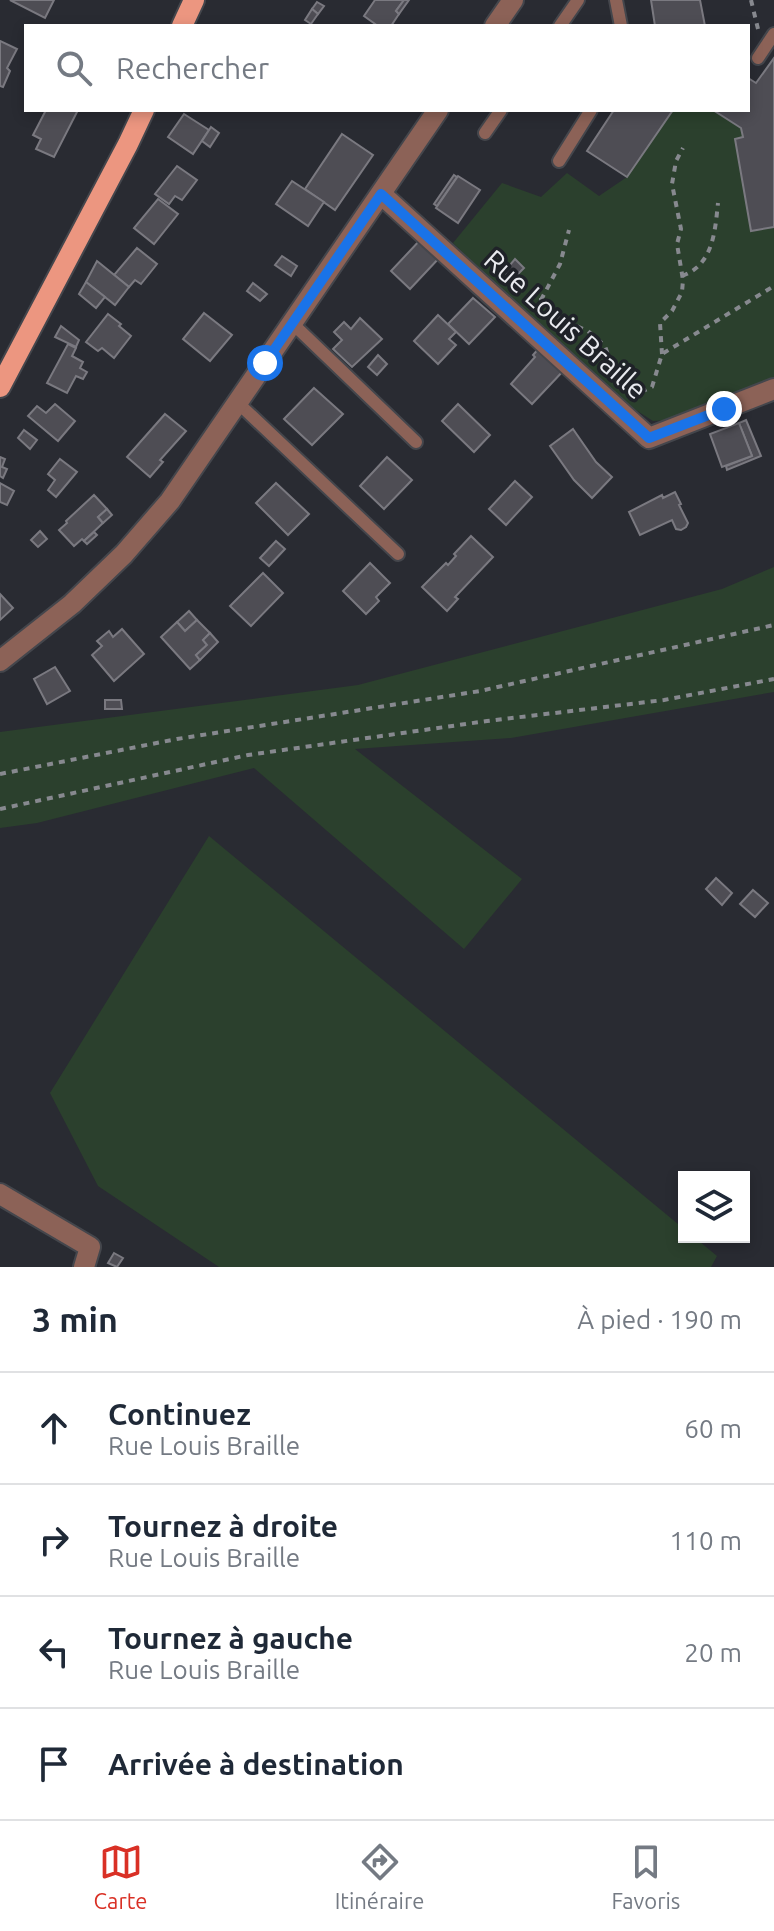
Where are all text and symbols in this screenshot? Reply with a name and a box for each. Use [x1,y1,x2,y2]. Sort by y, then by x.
search box [24,24,750,112]
icon: search [52,46,96,90]
text: Rechercher [116,51,269,85]
street label: Rue Louis Braille [479,243,653,405]
route start [247,345,283,381]
route end [706,391,742,427]
map controls [678,1171,750,1243]
button: layers [678,1171,750,1243]
text: 3 min [32,1300,118,1338]
text: À pied · 190 m [577,1305,742,1334]
text: Continuez [108,1397,251,1431]
icon: ahead [32,1406,76,1450]
text: 60 m [684,1414,742,1443]
text: Rue Louis Braille [108,1431,300,1460]
text: Tournez à droite [108,1509,338,1543]
icon: right [32,1518,76,1562]
text: 110 m [670,1526,742,1555]
text: Rue Louis Braille [108,1543,300,1572]
text: Tournez à gauche [108,1621,353,1655]
icon: left [32,1630,76,1674]
text: 20 m [684,1638,742,1667]
text: Rue Louis Braille [108,1655,300,1684]
icon: arrive [32,1742,76,1786]
text: Arrivée à destination [108,1747,404,1781]
tab: Carte [94,1840,147,1913]
tab: Itinéraire [335,1840,424,1913]
tab: Favoris [612,1840,680,1913]

